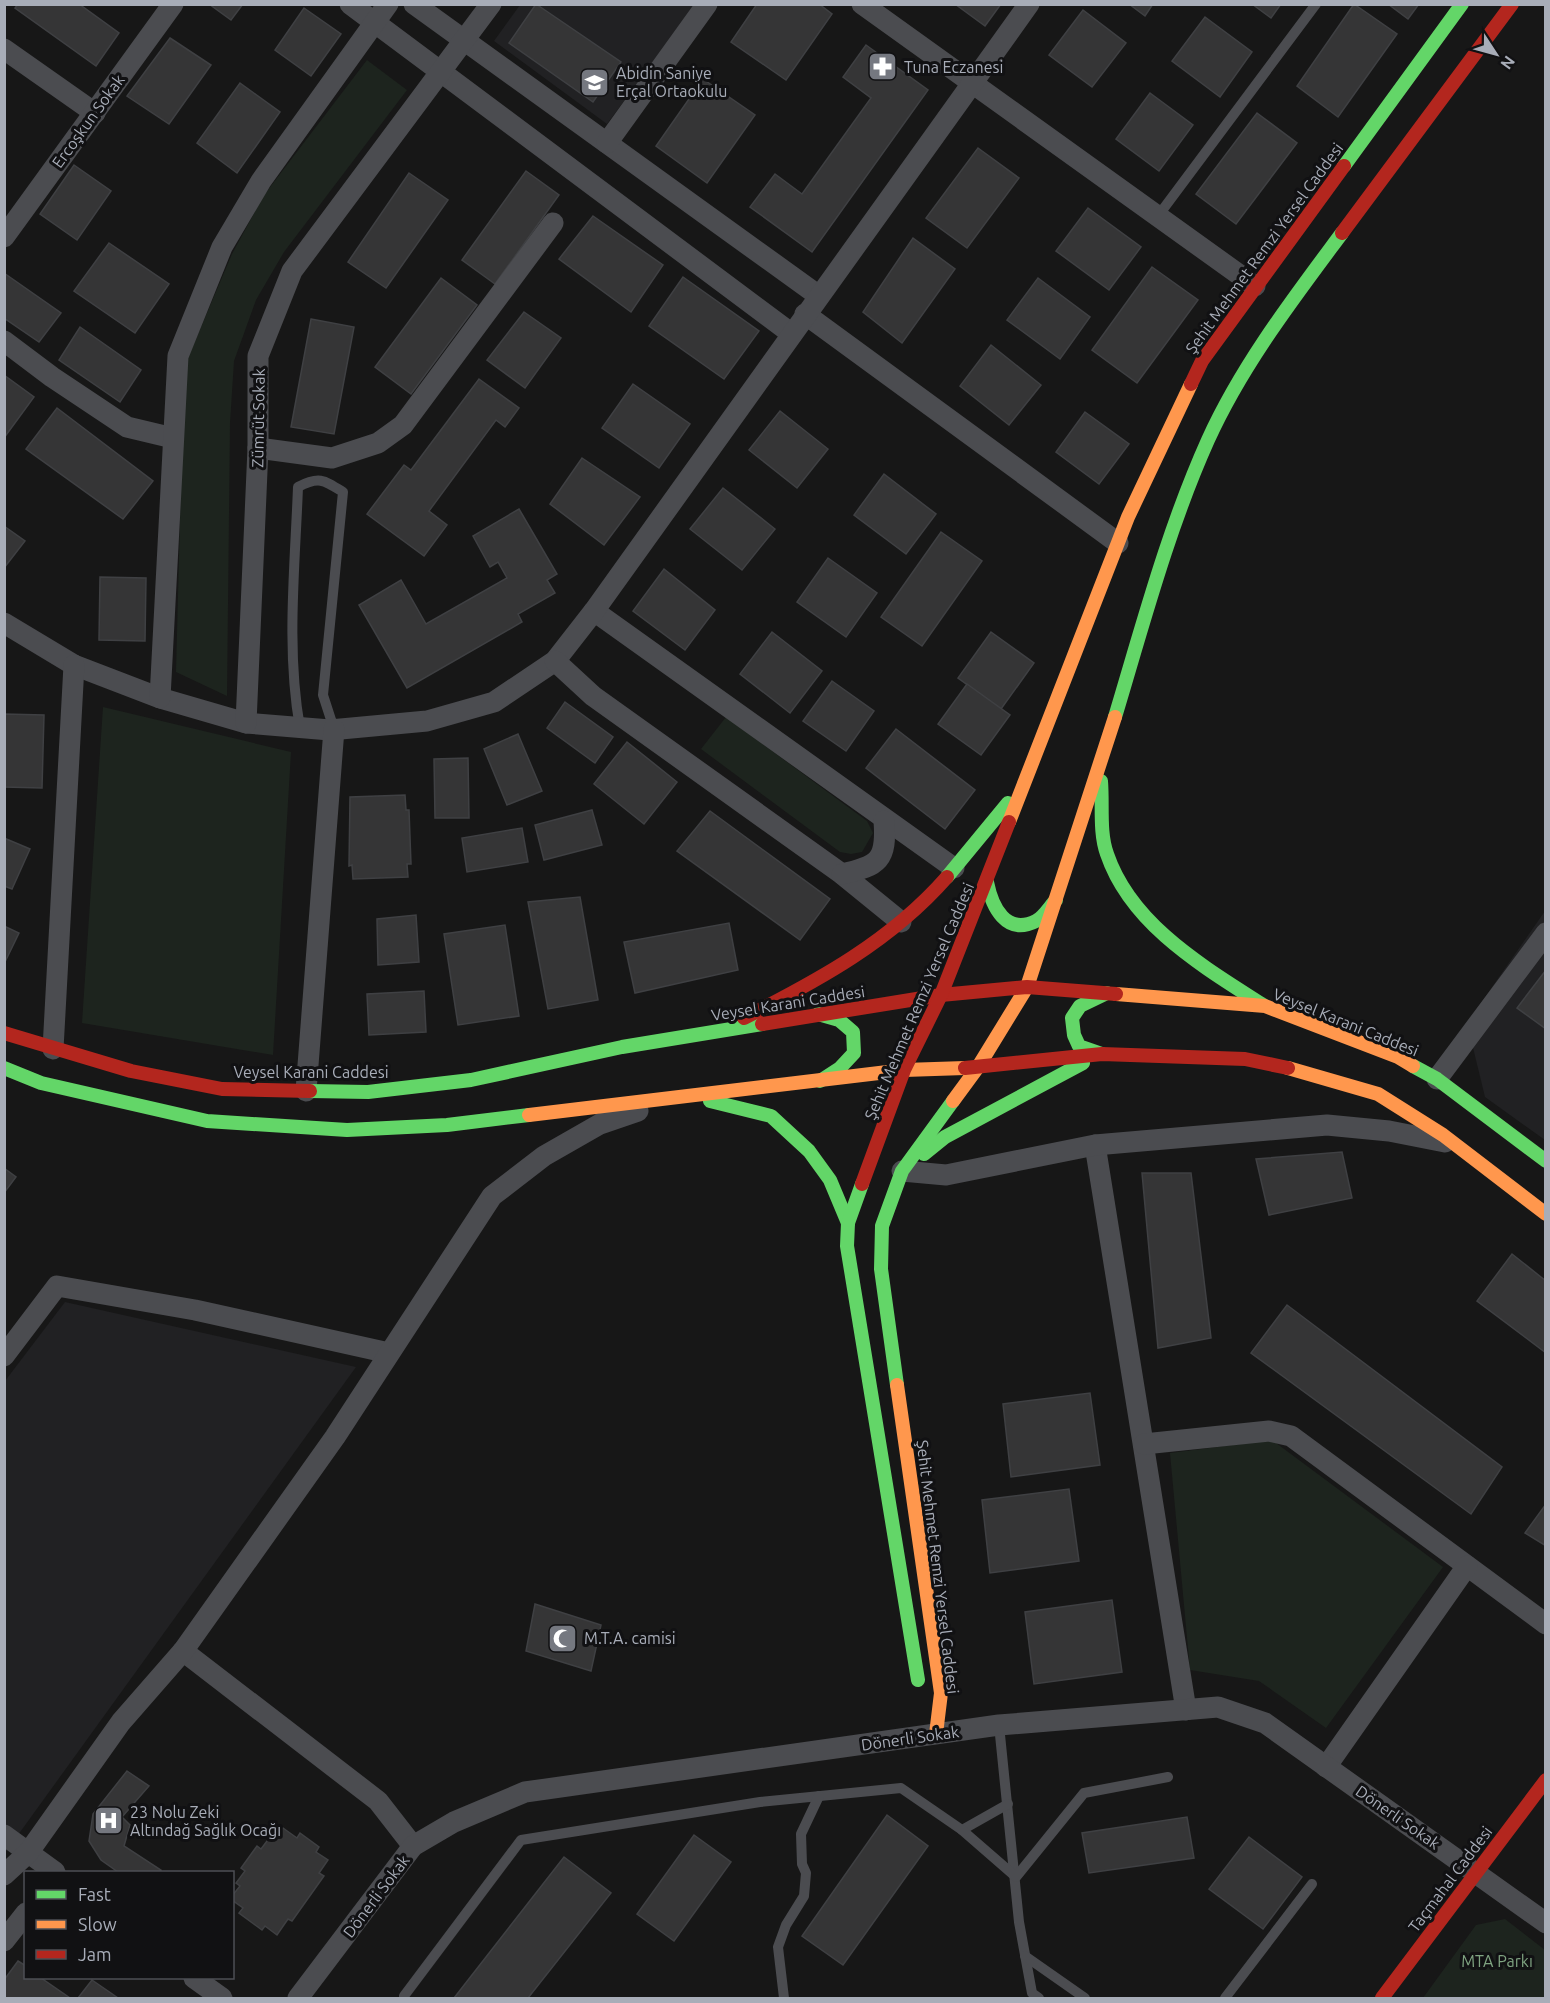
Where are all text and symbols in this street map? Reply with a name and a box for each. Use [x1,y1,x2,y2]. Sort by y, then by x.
north arrow [1466,24,1526,84]
pharmacy icon: Tuna Eczanesi [867,51,899,83]
text: N [1497,53,1519,73]
place label: Tuna Eczanesi [904,58,1003,76]
place label: Abidin Saniye Erçal Ortaokulu [616,64,727,100]
school or university icon: Abidin Saniye Erçal Ortaokulu [579,66,611,98]
street label: Ercoşkun Sokak [48,71,128,171]
street label: Şehit Mehmet Remzi Yersel Caddesi [1182,139,1346,357]
street label: Zümrüt Sokak [248,368,268,468]
street label: Şehit Mehmet Remzi Yersel Caddesi [861,880,977,1122]
street label: Veysel Karani Caddesi [710,982,866,1024]
street label: Veysel Karani Caddesi [1271,985,1421,1059]
street label: Veysel Karani Caddesi [233,1063,389,1081]
street label: Şehit Mehmet Remzi Yersel Caddesi [913,1439,963,1695]
mosque icon: M.T.A. camisi [547,1622,579,1654]
place label: M.T.A. camisi [584,1629,676,1647]
street label: Dönerli Sokak [860,1722,960,1754]
street label: Dönerli Sokak [1352,1781,1444,1853]
place label: 23 Nolu Zeki Altındağ Sağlık Ocağı [130,1803,281,1839]
hospital icon: 23 Nolu Zeki Altındağ Sağlık Ocağı [93,1805,125,1837]
street label: Taçmahal Caddesi [1404,1823,1496,1935]
street label: Dönerli Sokak [339,1851,413,1941]
legend [24,1871,234,1979]
text: Fast [78,1884,111,1904]
text: Slow [78,1914,117,1934]
text: Jam [78,1944,112,1964]
park label: MTA Parkı [1461,1952,1533,1970]

